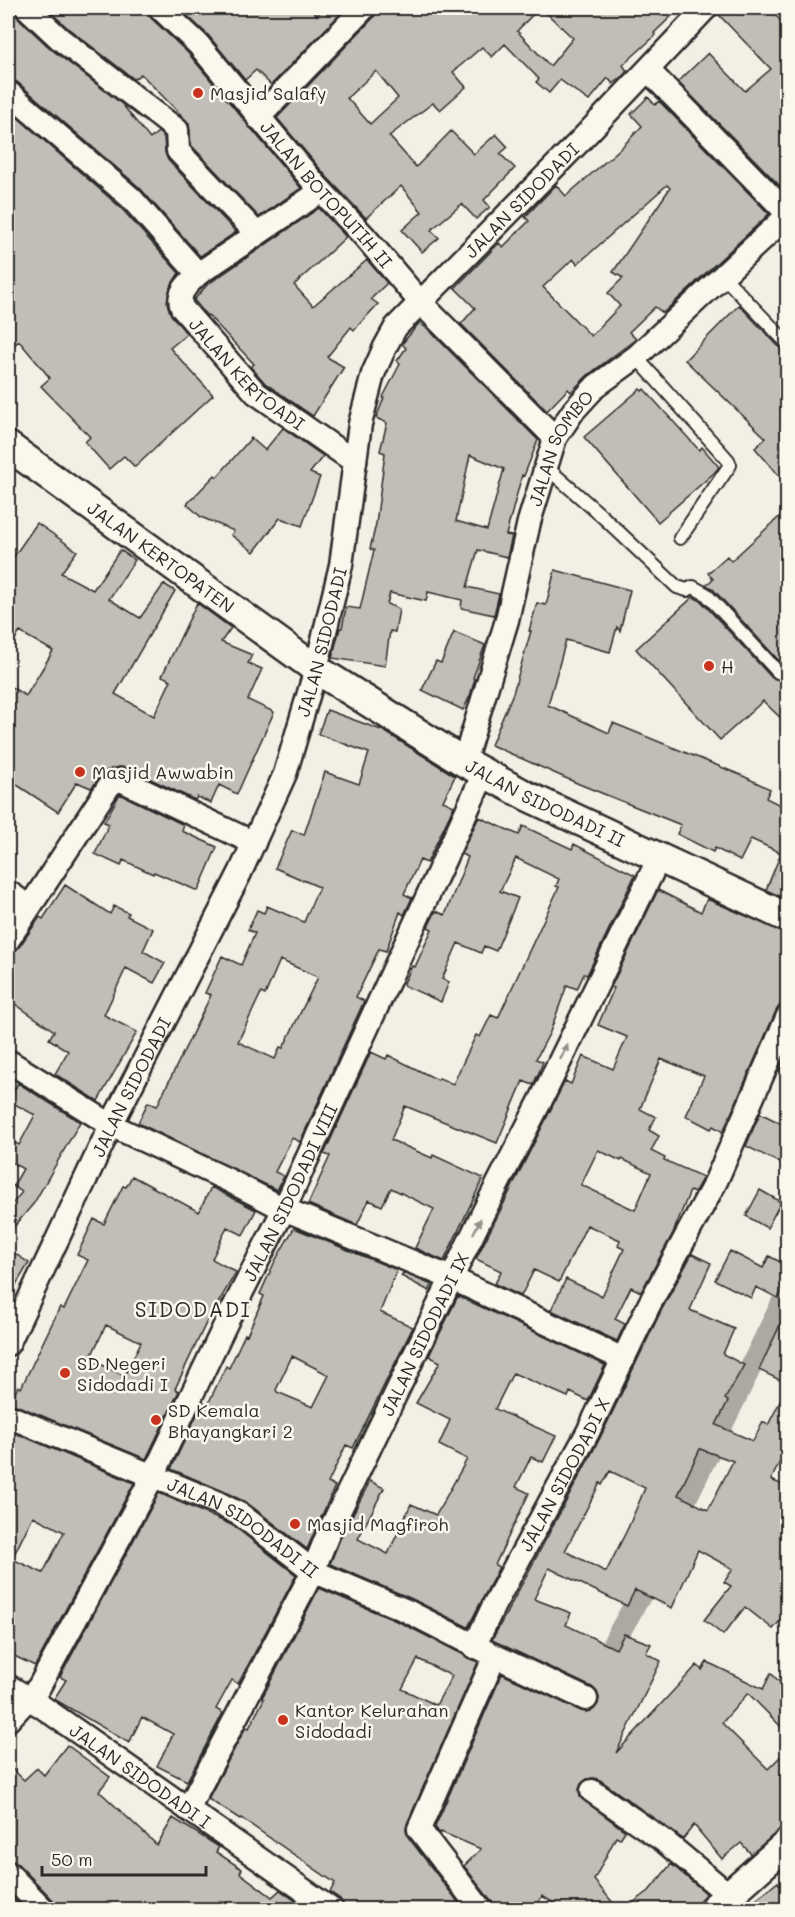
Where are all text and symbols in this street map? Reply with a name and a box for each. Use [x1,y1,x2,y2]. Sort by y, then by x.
place label: Masjid Salafy [210,81,327,105]
marker: Masjid Salafy [191,86,205,100]
street label: JALAN BOTOPUTIH II [255,116,398,273]
street label: JALAN SIDODADI [459,137,584,263]
street label: JALAN KERTOADI [184,313,310,436]
street label: JALAN SOMBO [523,385,599,509]
street label: JALAN KERTOPATEN [83,495,239,618]
street label: JALAN SIDODADI [291,565,352,719]
place label: H [721,654,734,678]
marker: H [702,659,716,673]
street label: JALAN SIDODADI II [461,753,629,852]
place label: Masjid Awwabin [92,760,234,784]
marker: Masjid Awwabin [73,765,87,779]
street label: JALAN SIDODADI [86,1013,176,1160]
one-way arrow [560,1043,569,1060]
street label: JALAN SIDODADI VIII [237,1100,343,1285]
one-way arrow [472,1217,481,1234]
street label: JALAN SIDODADI IX [375,1248,474,1420]
district label: SIDODADI [135,1295,251,1322]
place label: SD Negeri Sidodadi I [77,1351,168,1396]
marker: SD Negeri Sidodadi I [58,1366,72,1380]
street label: JALAN SIDODADI X [514,1393,615,1555]
place label: SD Kemala Bhayangkari 2 [168,1398,293,1443]
marker: SD Kemala Bhayangkari 2 [149,1413,163,1427]
street label: JALAN SIDODADI II [164,1471,324,1583]
place label: Masjid Magfiroh [307,1512,448,1536]
marker: Masjid Magfiroh [288,1517,302,1531]
place label: Kantor Kelurahan Sidodadi [295,1698,449,1743]
marker: Kantor Kelurahan Sidodadi [276,1713,290,1727]
street label: JALAN SIDODADI I [65,1718,216,1833]
scale bar [42,1839,206,1877]
text: 50 m [51,1847,93,1871]

